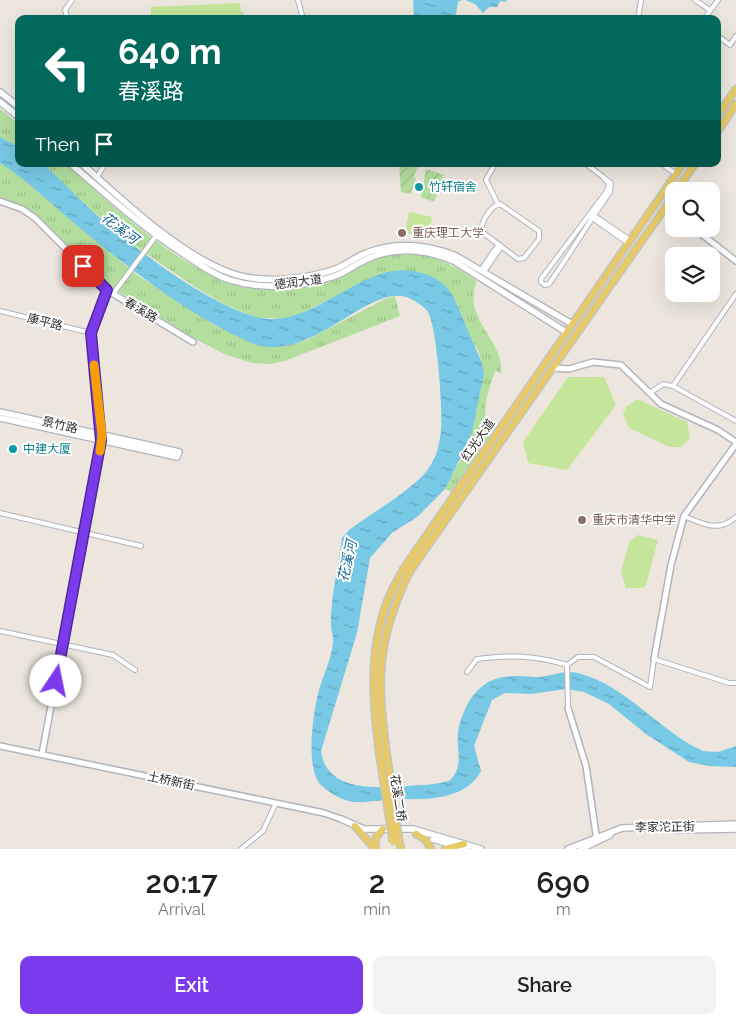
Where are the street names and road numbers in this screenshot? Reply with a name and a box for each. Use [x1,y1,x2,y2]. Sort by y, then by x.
street label: 德润大道 [273,272,323,292]
street label: 春溪路 [122,295,160,325]
street label: 康平路 [26,311,64,333]
street label: 景竹路 [41,414,79,436]
street label: 红光大道 [458,416,498,464]
street label: 土桥新街 [146,769,196,793]
street label: 花溪二桥 [387,773,409,823]
street label: 李家沱正街 [635,819,695,835]

